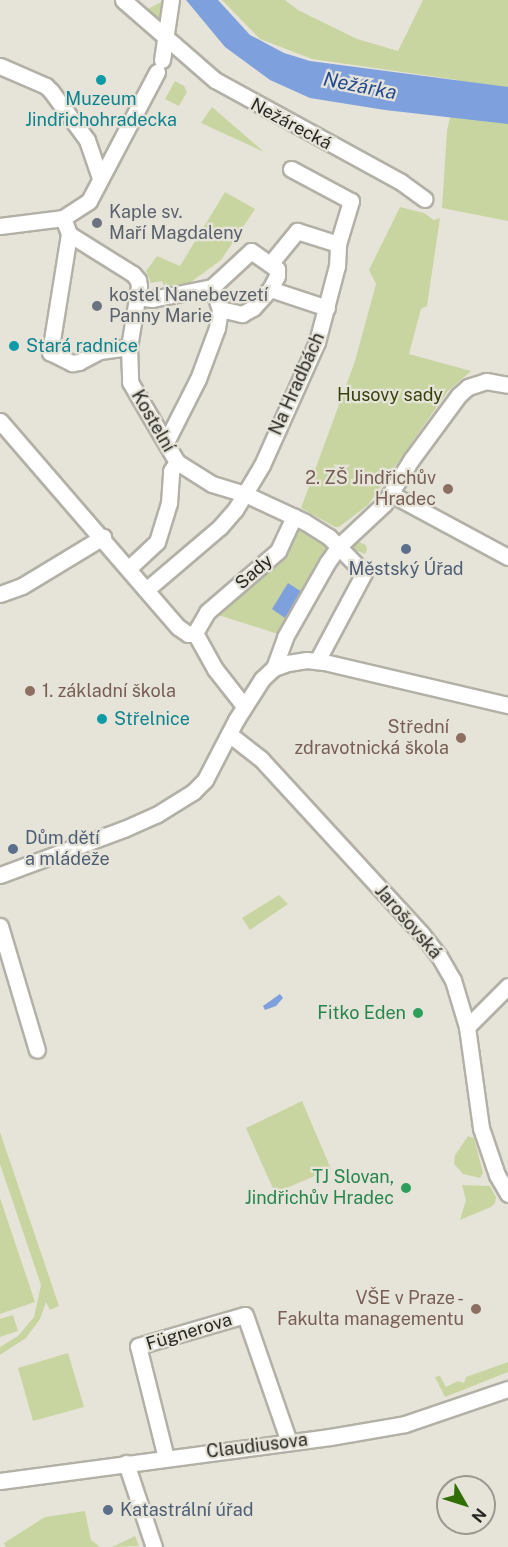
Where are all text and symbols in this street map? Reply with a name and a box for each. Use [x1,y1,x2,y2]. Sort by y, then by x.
water label: Nežárka [321,67,399,105]
marker: Muzeum Jindřichohradecka [94,73,108,87]
place label: Muzeum Jindřichohradecka [25,89,177,132]
street label: Nežárecká [247,94,335,154]
place label: Kaple sv. Maří Magdaleny [109,202,243,244]
marker: Kaple sv. Maří Magdaleny [90,216,104,230]
place label: kostel Nanebevzetí Panny Marie [109,285,268,328]
marker: kostel Nanebevzetí Panny Marie [90,299,104,313]
street label: Na Hradbách [265,329,329,439]
place label: Stará radnice [26,335,138,357]
marker: Stará radnice [7,339,21,353]
park label: Husovy sady [337,384,443,406]
street label: Kostelní [127,386,179,456]
place label: 2. ZŠ Jindřichův Hradec [305,468,436,510]
marker: 2. ZŠ Jindřichův Hradec [441,482,455,496]
marker: Městský Úřad [399,542,413,556]
street label: Sady [231,550,277,594]
place label: Městský Úřad [348,558,464,580]
place label: 1. základní škola [42,680,176,702]
marker: 1. základní škola [23,684,37,698]
place label: Střelnice [114,708,190,730]
marker: Střelnice [95,712,109,726]
place label: Střední zdravotnická škola [295,717,449,760]
marker: Střední zdravotnická škola [454,731,468,745]
place label: Dům dětí a mládeže [25,828,110,870]
marker: Dům dětí a mládeže [6,842,20,856]
street label: Jarošovská [370,881,446,963]
place label: Fitko Eden [317,1002,406,1024]
marker: Fitko Eden [411,1006,425,1020]
place label: TJ Slovan, Jindřichův Hradec [245,1167,394,1210]
marker: TJ Slovan, Jindřichův Hradec [399,1181,413,1195]
place label: VŠE v Praze - Fakulta managementu [277,1288,464,1330]
marker: VŠE v Praze - Fakulta managementu [469,1302,483,1316]
street label: Fügnerova [144,1309,234,1355]
street label: Claudiusova [205,1429,309,1463]
north arrow [436,1475,496,1535]
place label: Katastrální úřad [120,1499,254,1521]
marker: Katastrální úřad [101,1503,115,1517]
text: N [468,1505,490,1526]

